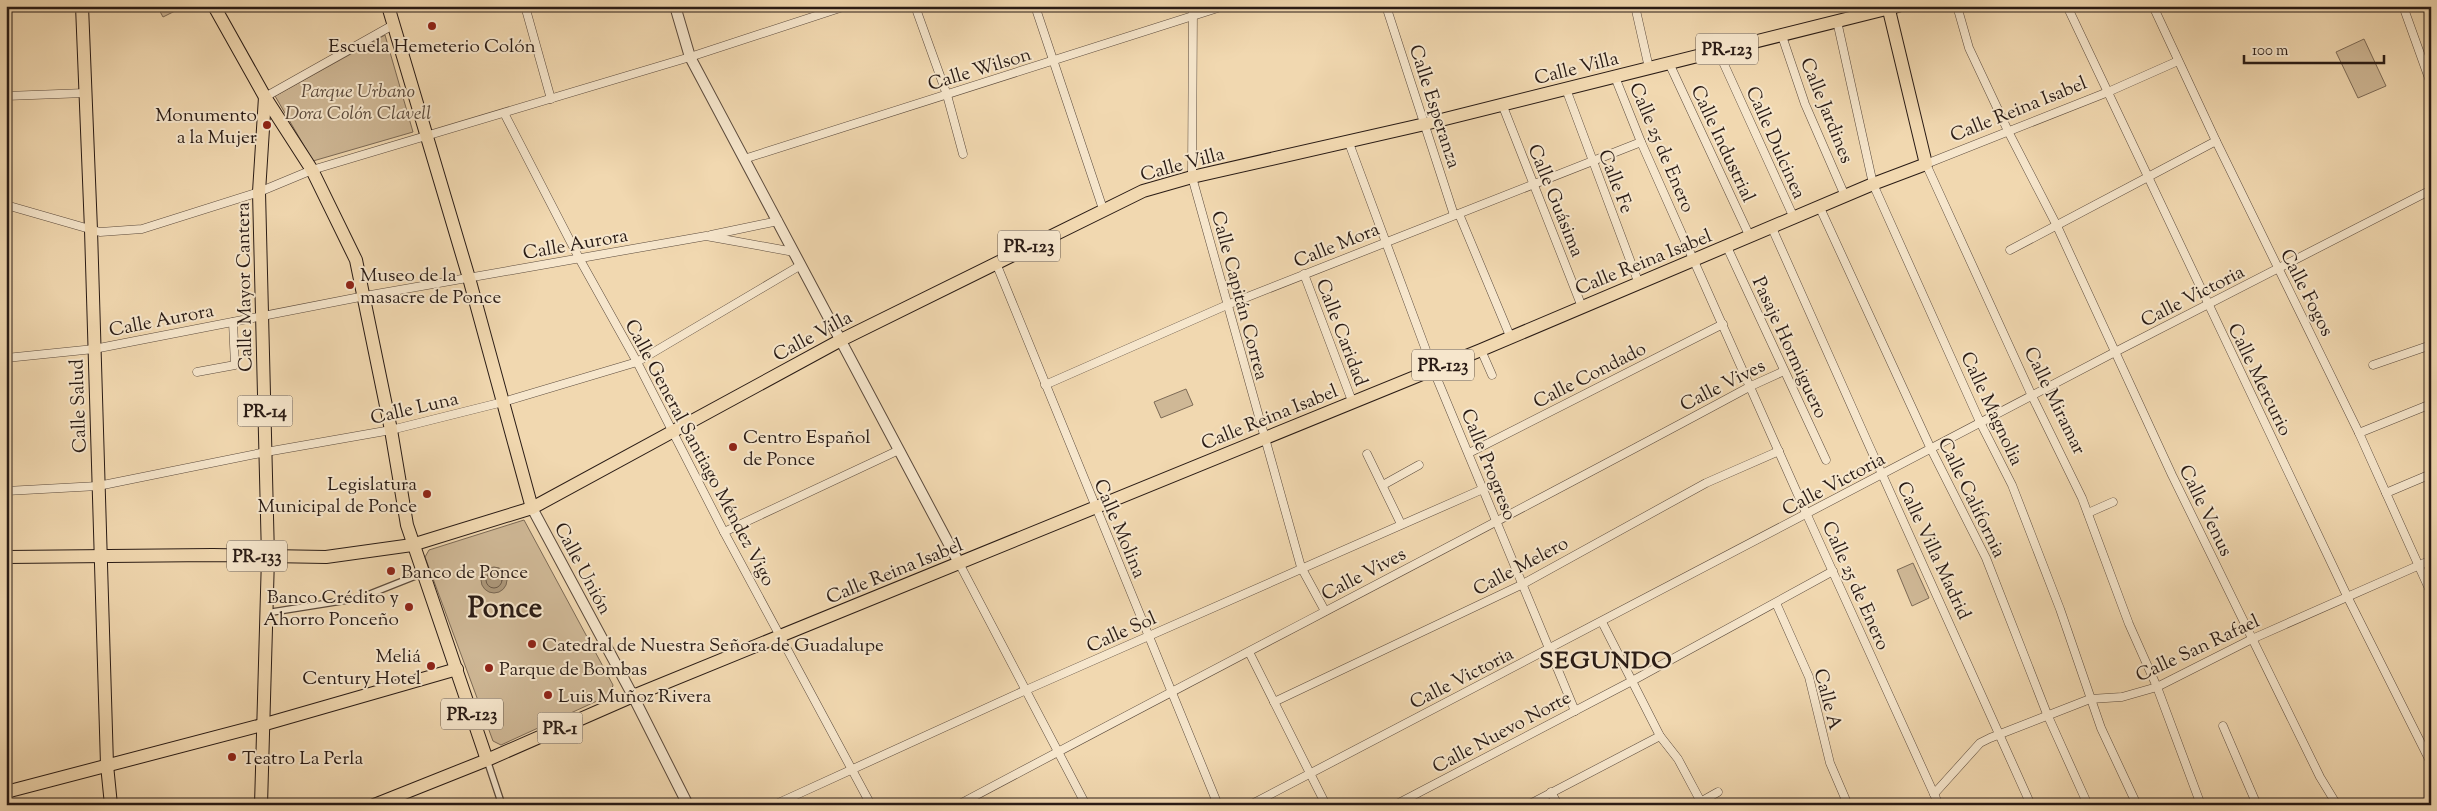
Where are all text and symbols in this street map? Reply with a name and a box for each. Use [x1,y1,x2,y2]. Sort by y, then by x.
marker: Escuela Hemeterio Colón [426,20,438,32]
scale bar [2244,32,2384,64]
place label: Escuela Hemeterio Colón [328,34,536,61]
road number: PR-123 [1696,34,1758,64]
street label: Calle Esperanza [1401,41,1466,172]
text: 100 m [2252,41,2289,62]
street label: Calle Wilson [925,42,1035,99]
street label: Calle Villa [1532,46,1622,93]
street label: Calle Jardines [1792,54,1859,168]
street label: Calle Reina Isabel [1947,71,2091,150]
park label: Parque Urbano Dora Colón Clavell [285,79,431,128]
street label: Calle 25 de Enero [1621,79,1700,217]
street label: Calle Industrial [1683,81,1761,207]
street label: Calle Dulcinea [1738,82,1812,204]
place label: Monumento a la Mujer [155,103,257,152]
marker: Monumento a la Mujer [261,119,273,131]
street label: Calle Guásima [1520,140,1590,262]
street label: Calle Villa [1138,141,1228,190]
street label: Calle Fe [1590,146,1639,218]
street label: Calle Mayor Cantera [231,202,260,372]
street label: Calle Capitán Correa [1203,208,1274,383]
street label: Calle Mora [1290,217,1384,276]
street label: Calle Aurora [521,223,630,268]
street label: Calle Reina Isabel [1572,224,1716,303]
road number: PR-123 [998,230,1060,262]
street label: Calle Fogos [2272,245,2339,341]
street label: Calle Victoria [2137,259,2250,335]
place label: Museo de la masacre de Ponce [360,263,501,312]
street label: Pasaje Hormiguero [1744,273,1833,423]
street label: Calle Caridad [1308,275,1374,391]
marker: Museo de la masacre de Ponce [344,279,356,291]
street label: Calle Aurora [107,298,216,345]
street label: Calle Villa [769,305,858,369]
street label: Calle General Santiago Méndez Vigo [617,315,781,591]
street label: Calle Mercurio [2220,319,2298,441]
street label: Calle Condado [1529,336,1651,416]
street label: Calle Miramar [2016,343,2092,460]
street label: Calle Magnolia [1952,348,2029,471]
road number: PR-123 [1412,350,1474,380]
street label: Calle Vives [1676,353,1770,419]
street label: Calle Salud [64,358,95,453]
street label: Calle Reina Isabel [1198,379,1342,458]
street label: Calle Luna [368,386,461,433]
road number: PR-14 [238,396,292,426]
street label: Calle Progreso [1453,405,1522,525]
place label: Centro Español de Ponce [743,425,871,474]
street label: Calle California [1930,433,2012,563]
marker: Centro Español de Ponce [727,441,739,453]
street label: Calle Victoria [1778,447,1891,524]
street label: Calle Venus [2171,461,2239,561]
place label: Legislatura Municipal de Ponce [258,472,417,521]
street label: Calle Molina [1086,475,1152,583]
street label: Calle Villa Madrid [1889,477,1977,625]
marker: Legislatura Municipal de Ponce [421,488,433,500]
street label: Calle 25 de Enero [1814,517,1895,655]
street label: Calle Unión [546,518,617,620]
street label: Calle Melero [1469,531,1574,604]
street label: Calle Reina Isabel [823,533,967,612]
road number: PR-133 [227,540,287,572]
street label: Calle Vives [1317,542,1411,609]
place label: Banco de Ponce [401,560,528,587]
marker: Banco de Ponce [385,565,397,577]
place label: Banco Crédito y Ahorro Ponceño [263,585,400,634]
district label: Ponce [468,589,542,631]
marker: Banco Crédito y Ahorro Ponceño [403,601,415,613]
street label: Calle Sol [1083,606,1161,661]
street label: Calle San Rafael [2132,609,2264,690]
place label: Catedral de Nuestra Señora de Guadalupe [542,633,884,660]
marker: Catedral de Nuestra Señora de Guadalupe [526,638,538,650]
street label: Calle Victoria [1406,641,1519,717]
place label: Meliá Century Hotel [302,644,421,693]
district label: SEGUNDO [1539,645,1673,679]
place label: Parque de Bombas [499,657,647,684]
marker: Meliá Century Hotel [425,660,437,672]
marker: Parque de Bombas [483,662,495,674]
street label: Calle A [1805,666,1848,734]
place label: Luis Muñoz Rivera [558,684,711,711]
street label: Calle Nuevo Norte [1428,685,1576,781]
marker: Luis Muñoz Rivera [542,689,554,701]
road number: PR-123 [441,699,503,730]
road number: PR-1 [538,712,582,744]
place label: Teatro La Perla [242,746,364,773]
marker: Teatro La Perla [226,751,238,763]

